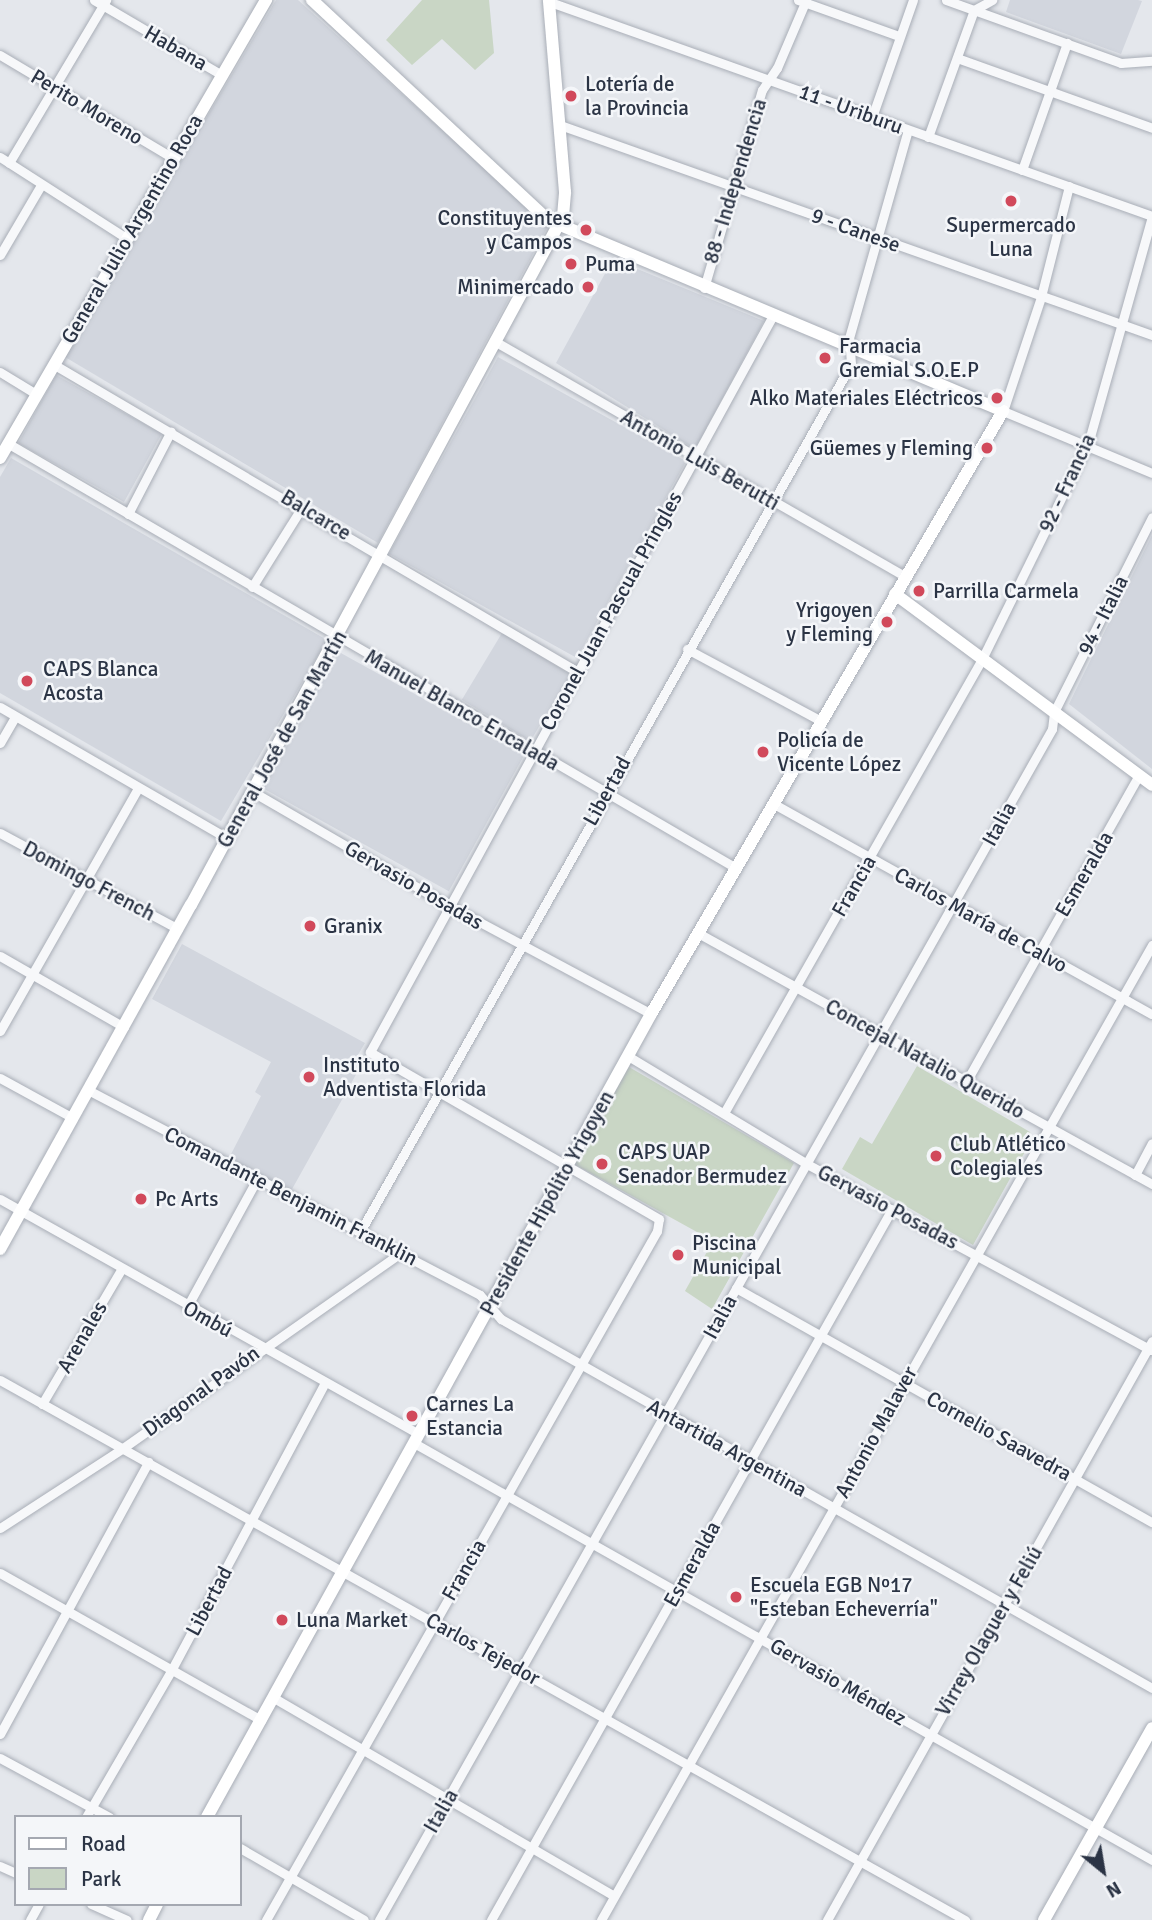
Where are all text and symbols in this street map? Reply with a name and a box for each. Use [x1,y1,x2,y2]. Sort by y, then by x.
street label: Habana [140,20,212,76]
street label: Perito Moreno [26,64,148,150]
place label: Lotería de la Provincia [585,71,689,121]
street label: 11 - Uriburu [796,79,906,139]
marker: Lotería de la Provincia [563,88,579,104]
street label: 88 - Independencia [698,95,772,267]
street label: General Julio Argentino Roca [56,110,208,348]
marker: Supermercado Luna [1003,193,1019,209]
street label: 9 - Canese [808,202,904,258]
place label: Constituyentes y Campos [438,205,572,255]
place label: Supermercado Luna [946,212,1076,262]
marker: Constituyentes y Campos [578,222,594,238]
place label: Puma [585,251,636,277]
marker: Puma [563,256,579,272]
place label: Minimercado [457,274,574,300]
marker: Minimercado [580,279,596,295]
place label: Farmacia Gremial S.O.E.P [839,333,979,383]
marker: Farmacia Gremial S.O.E.P [817,350,833,366]
place label: Alko Materiales Eléctricos [750,385,983,411]
marker: Alko Materiales Eléctricos [989,390,1005,406]
street label: Antonio Luis Berutti [616,404,784,516]
street label: 92 - Francia [1033,430,1101,536]
place label: Güemes y Fleming [810,435,973,461]
marker: Güemes y Fleming [979,440,995,456]
street label: Balcarce [276,484,356,546]
street label: Coronel Juan Pascual Pringles [535,487,687,735]
street label: 94 - Italia [1072,571,1134,659]
place label: Parrilla Carmela [933,578,1079,604]
marker: Parrilla Carmela [911,583,927,599]
place label: Yrigoyen y Fleming [786,597,873,647]
marker: Yrigoyen y Fleming [879,614,895,630]
street label: General José de San Martín [212,626,352,852]
street label: Manuel Blanco Encalada [360,644,564,776]
place label: CAPS Blanca Acosta [43,656,158,706]
marker: CAPS Blanca Acosta [17,671,37,691]
place label: Policía de Vicente López [777,727,901,777]
marker: Policía de Vicente López [755,744,771,760]
street label: Libertad [578,752,636,830]
street label: Italia [977,798,1021,850]
street label: Esmeralda [1049,827,1119,921]
street label: Gervasio Posadas [340,835,488,935]
street label: Domingo French [19,836,159,926]
street label: Francia [826,851,882,921]
street label: Carlos María de Calvo [890,862,1072,978]
place label: Granix [324,913,382,939]
marker: Granix [302,918,318,934]
street label: Concejal Natalio Querido [821,994,1029,1124]
place label: Instituto Adventista Florida [323,1052,486,1102]
marker: Instituto Adventista Florida [301,1069,317,1085]
street label: Presidente Hipólito Yrigoyen [475,1086,619,1320]
street label: Comandante Benjamin Franklin [160,1121,422,1271]
place label: Club Atlético Colegiales [950,1131,1066,1181]
place label: CAPS UAP Senador Bermudez [618,1139,787,1189]
marker: Club Atlético Colegiales [928,1148,944,1164]
marker: CAPS UAP Senador Bermudez [592,1154,612,1174]
street label: Gervasio Posadas [813,1159,963,1255]
place label: Pc Arts [155,1186,218,1212]
marker: Pc Arts [133,1191,149,1207]
place label: Piscina Municipal [692,1230,781,1280]
marker: Piscina Municipal [670,1247,686,1263]
street label: Italia [698,1291,742,1343]
street label: Ombú [179,1295,237,1343]
street label: Arenales [51,1297,113,1377]
street label: Diagonal Pavón [138,1340,264,1442]
street label: Antonio Malaver [829,1362,923,1502]
street label: Cornelio Saavedra [922,1386,1076,1486]
place label: Carnes La Estancia [426,1391,514,1441]
street label: Antartida Argentina [643,1394,811,1502]
marker: Carnes La Estancia [404,1408,420,1424]
street label: Esmeralda [658,1517,726,1611]
street label: Francia [436,1535,492,1605]
street label: Virrey Olaguer y Feliú [930,1542,1048,1720]
street label: Libertad [180,1562,238,1640]
place label: Escuela EGB Nº17 "Esteban Echeverría" [750,1572,938,1622]
marker: Escuela EGB Nº17 "Esteban Echeverría" [728,1589,744,1605]
place label: Luna Market [296,1607,408,1633]
street label: Carlos Tejedor [421,1607,545,1691]
marker: Luna Market [274,1612,290,1628]
street label: Gervasio Méndez [765,1633,911,1731]
street label: Italia [418,1785,464,1837]
legend [14,1815,242,1906]
text: Road [81,1831,126,1857]
north arrow [1068,1836,1138,1906]
text: Park [81,1866,121,1892]
text: N [1102,1875,1125,1903]

